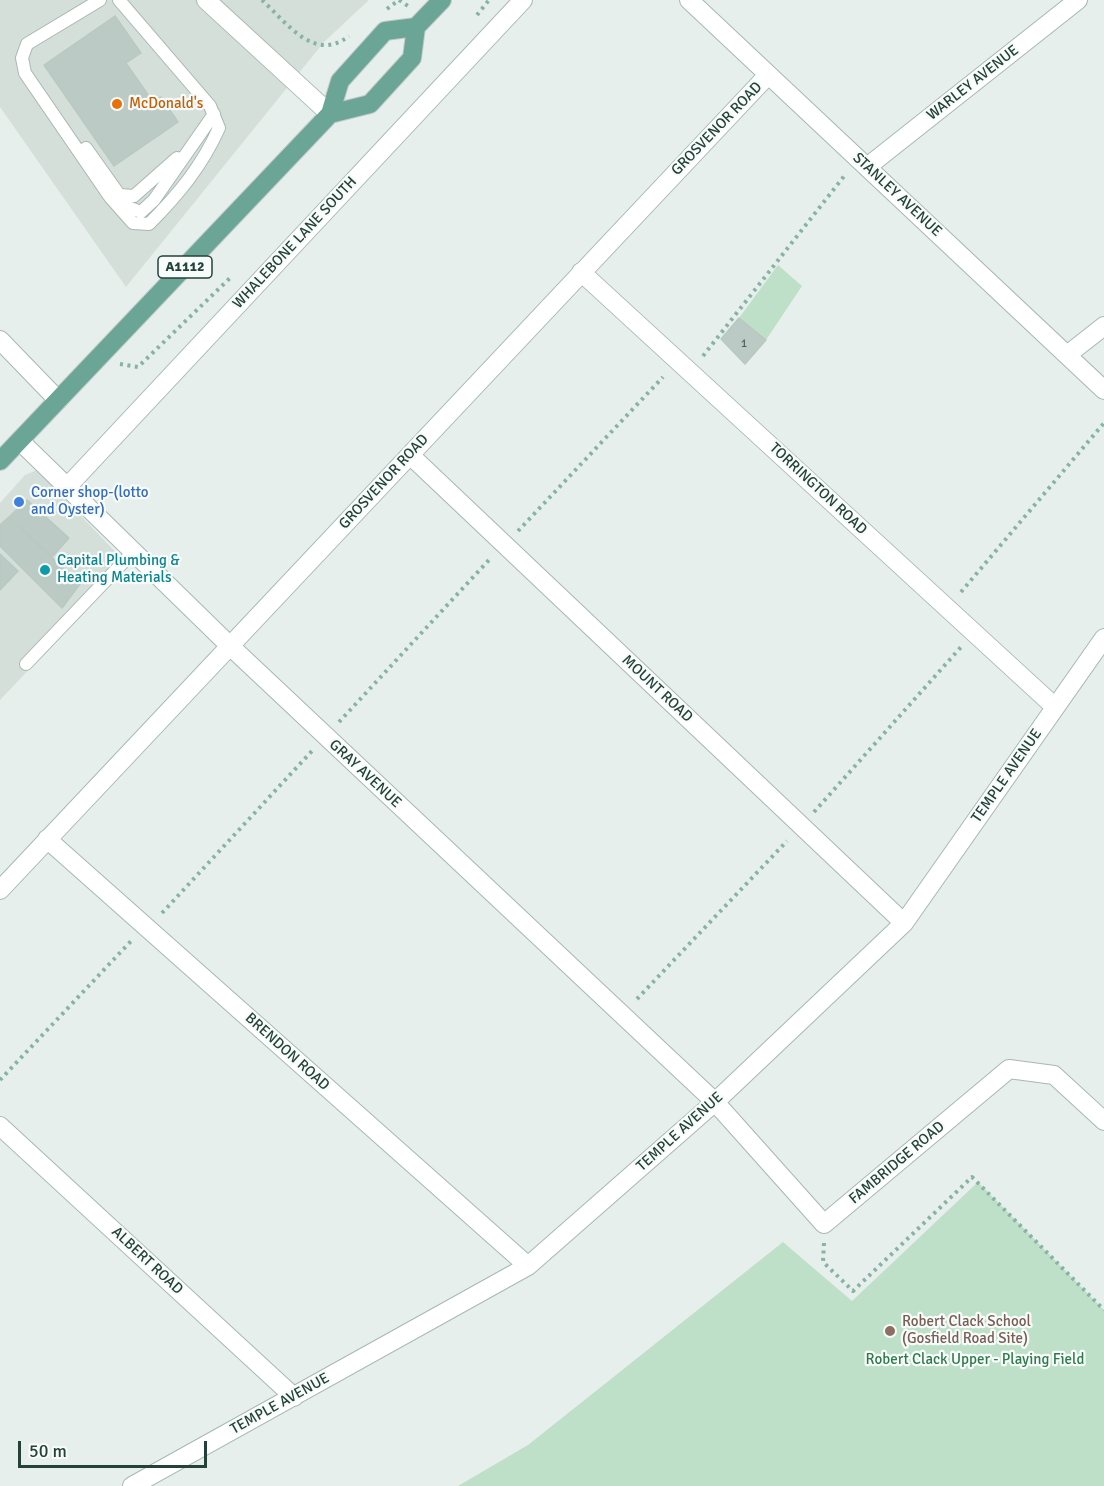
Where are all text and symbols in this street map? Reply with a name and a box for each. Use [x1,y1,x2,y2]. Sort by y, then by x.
street label: WARLEY AVENUE [923,42,1023,124]
street label: GROSVENOR ROAD [668,79,766,179]
place label: McDonald's [129,95,203,113]
marker: McDonald's [110,97,124,111]
street label: STANLEY AVENUE [849,149,945,241]
street label: WHALEBONE LANE SOUTH [229,173,361,313]
road number: A1112 [158,256,212,278]
house number: 1 [741,337,747,351]
street label: GROSVENOR ROAD [335,431,433,533]
street label: TORRINGTON ROAD [766,439,870,539]
place label: Corner shop-(lotto and Oyster) [31,484,149,519]
marker: Corner shop-(lotto and Oyster) [12,495,26,509]
place label: Capital Plumbing & Heating Materials [57,552,180,587]
marker: Capital Plumbing & Heating Materials [38,563,52,577]
street label: MOUNT ROAD [618,652,696,726]
street label: TEMPLE AVENUE [968,726,1046,826]
street label: GRAY AVENUE [325,736,405,812]
street label: BRENDON ROAD [241,1009,333,1095]
street label: TEMPLE AVENUE [633,1088,727,1176]
street label: FAMBRIDGE ROAD [846,1118,948,1208]
street label: ALBERT ROAD [107,1223,187,1299]
place label: Robert Clack School (Gosfield Road Site) [902,1313,1031,1348]
marker: Robert Clack School (Gosfield Road Site) [883,1324,897,1338]
park label: Robert Clack Upper - Playing Field [866,1351,1084,1369]
street label: TEMPLE AVENUE [227,1369,333,1439]
scale bar [21,1429,210,1467]
text: 50 m [29,1440,67,1462]

